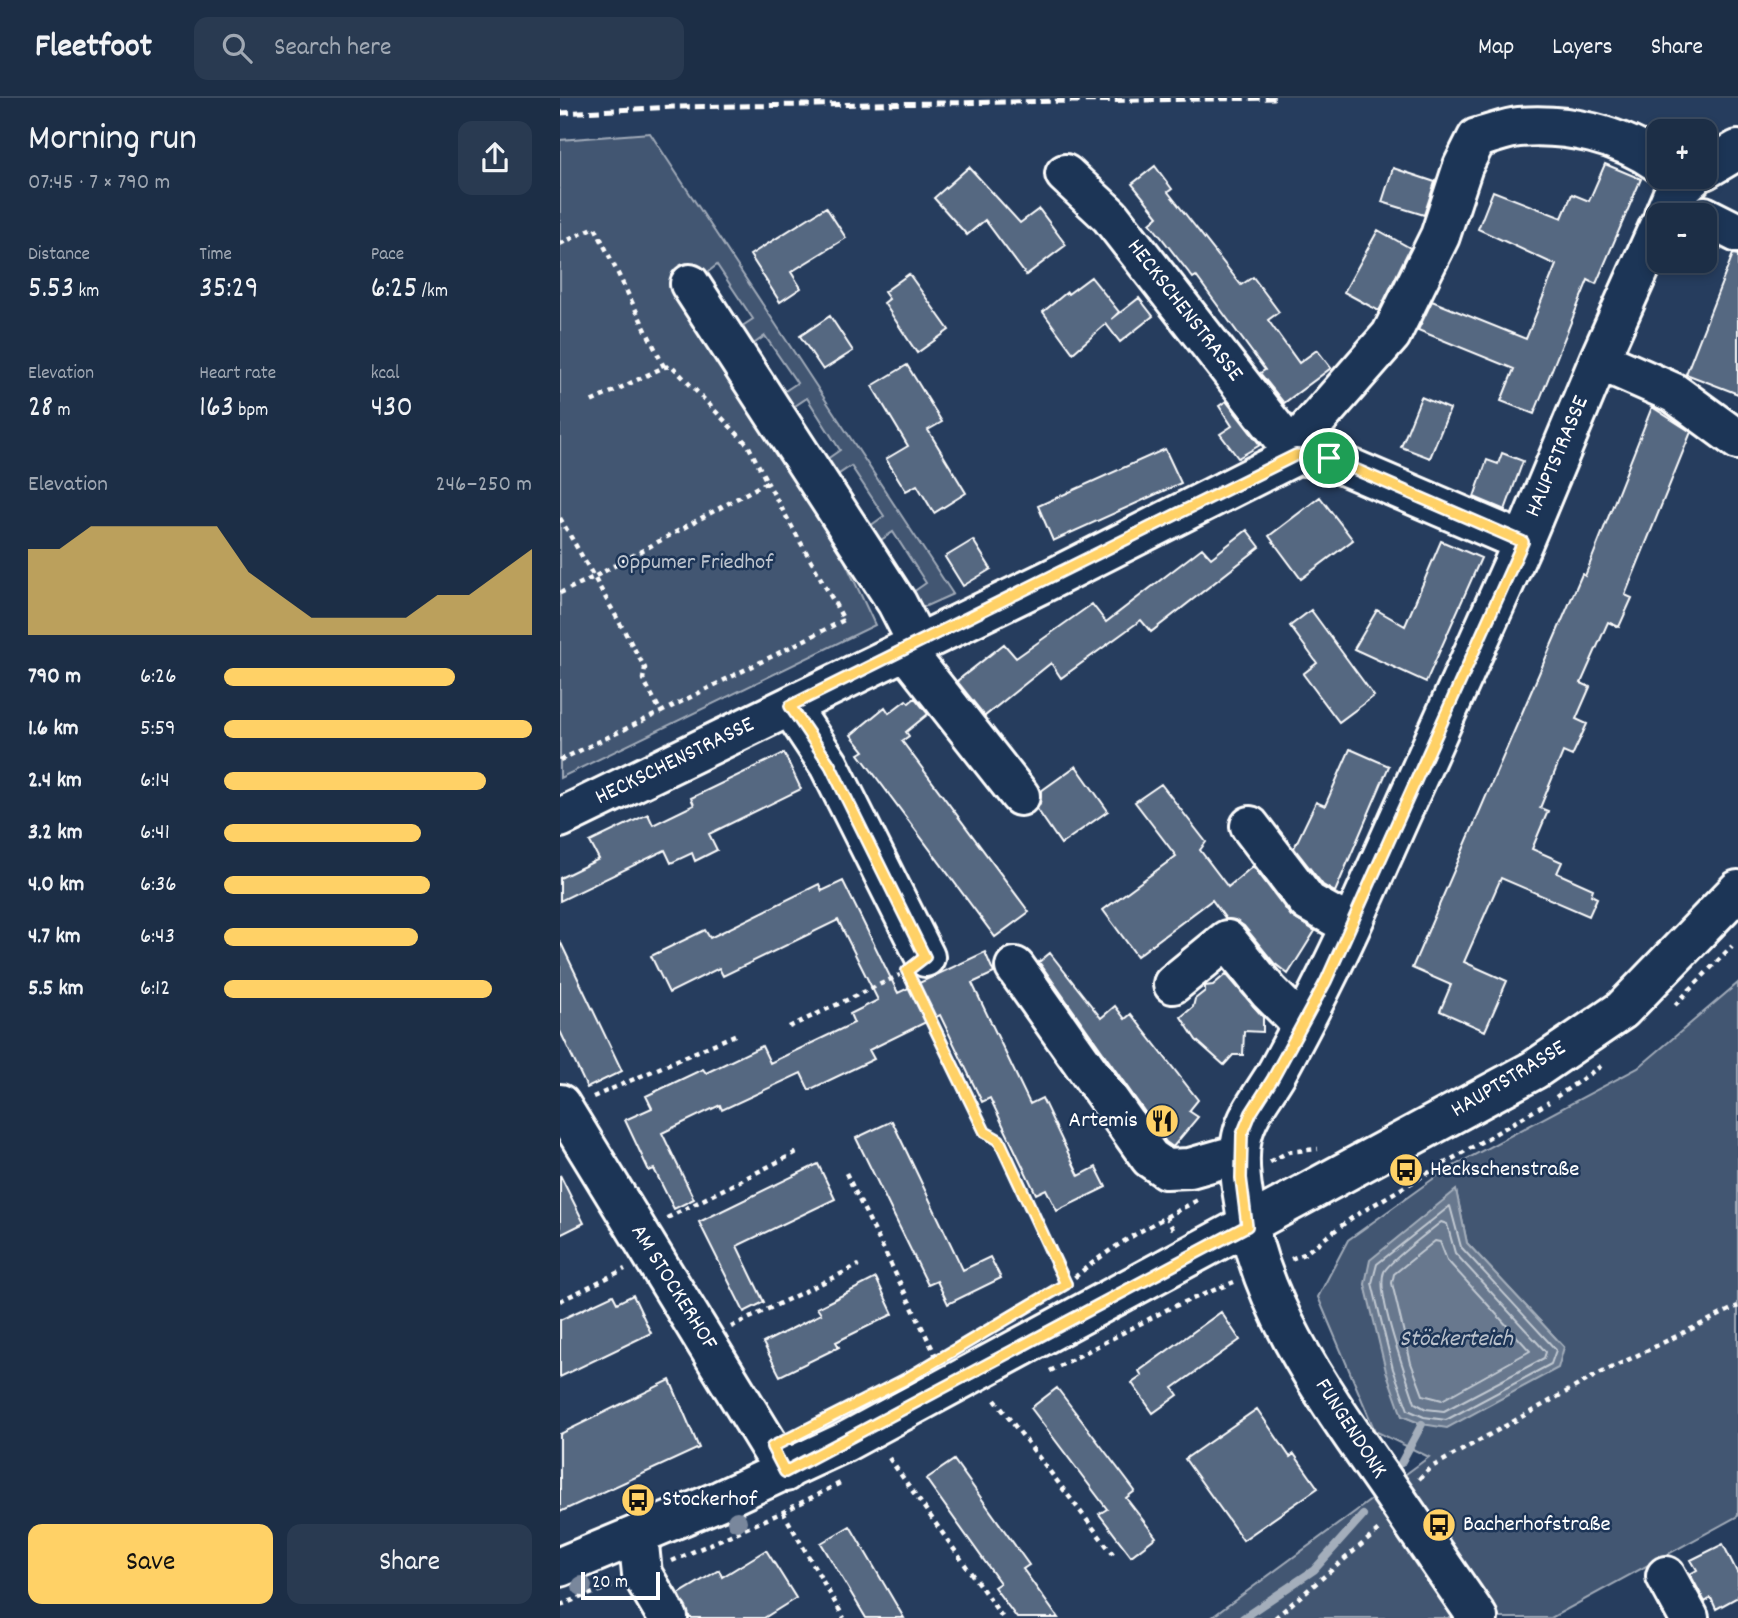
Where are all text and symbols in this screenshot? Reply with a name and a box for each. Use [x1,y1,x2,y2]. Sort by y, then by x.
search box [194,17,684,80]
text: Fleetfoot [35,25,152,72]
icon: search [218,29,256,67]
text: Search here [274,30,391,67]
text: Map [1478,31,1514,65]
text: Layers [1552,31,1613,65]
text: Share [1651,31,1703,65]
text: Morning run [28,113,197,168]
map controls [1647,119,1717,273]
button: + [1647,119,1717,189]
button: share [458,121,532,195]
text: 07:45 · 7 × 790 m [28,167,170,200]
button: − [1647,203,1717,273]
street label: HECKSCHENSTRASSE [1118,233,1251,390]
text: Distance [28,242,90,269]
text: Time [199,242,232,269]
text: Pace [371,242,404,269]
text: 5.53 [28,269,74,312]
text: 35:29 [199,269,258,312]
text: 6:25 [371,269,417,312]
text: km [74,279,99,306]
text: /km [417,279,448,306]
text: Elevation [28,361,94,388]
text: Heart rate [199,361,276,388]
text: kcal [371,361,400,388]
text: 28 [28,388,53,431]
text: 163 [199,388,234,431]
text: 430 [371,388,413,431]
street label: HAUPTSTRASSE [1518,391,1599,523]
text: m [53,398,71,425]
text: bpm [234,398,268,425]
pin [1299,428,1359,488]
icon: arrive [1310,439,1348,477]
text: Elevation [28,469,108,502]
text: 246–250 m [435,469,532,502]
park label: Oppumer Friedhof [617,547,774,580]
text: 790 m [28,661,81,694]
text: 6:26 [140,661,176,694]
street label: HECKSCHENSTRASSE [590,709,761,815]
text: 1.6 km [28,713,79,746]
text: 5:59 [140,713,176,746]
text: 2.4 km [28,765,82,798]
text: 6:14 [140,765,170,798]
text: 3.2 km [28,817,83,850]
text: 6:41 [140,817,170,850]
text: 4.0 km [28,869,84,902]
text: 6:36 [140,869,177,902]
text: 4.7 km [28,921,81,954]
text: 6:43 [140,921,175,954]
text: 5.5 km [28,973,84,1006]
text: 6:12 [140,973,170,1006]
street label: HAUPTSTRASSE [1445,1032,1573,1127]
restaurant icon: Artemis [1143,1102,1181,1140]
place label: Artemis [1069,1105,1138,1138]
bus stop icon: Heckschenstraße [1387,1151,1425,1189]
place label: Heckschenstraße [1430,1154,1579,1187]
street label: AM STOCKERHOF [621,1219,725,1358]
water label: Stöckerteich [1399,1323,1514,1357]
street label: FUNGENDONK [1305,1373,1395,1485]
bus stop icon: Stockerhof [619,1481,657,1519]
place label: Stockerhof [662,1484,758,1517]
bus stop icon: Bacherhofstraße [1420,1506,1458,1544]
place label: Bacherhofstraße [1463,1509,1611,1542]
button: Save [28,1524,273,1604]
button: Share [287,1524,532,1604]
scale bar [581,1569,660,1601]
text: 20 m [592,1570,628,1597]

